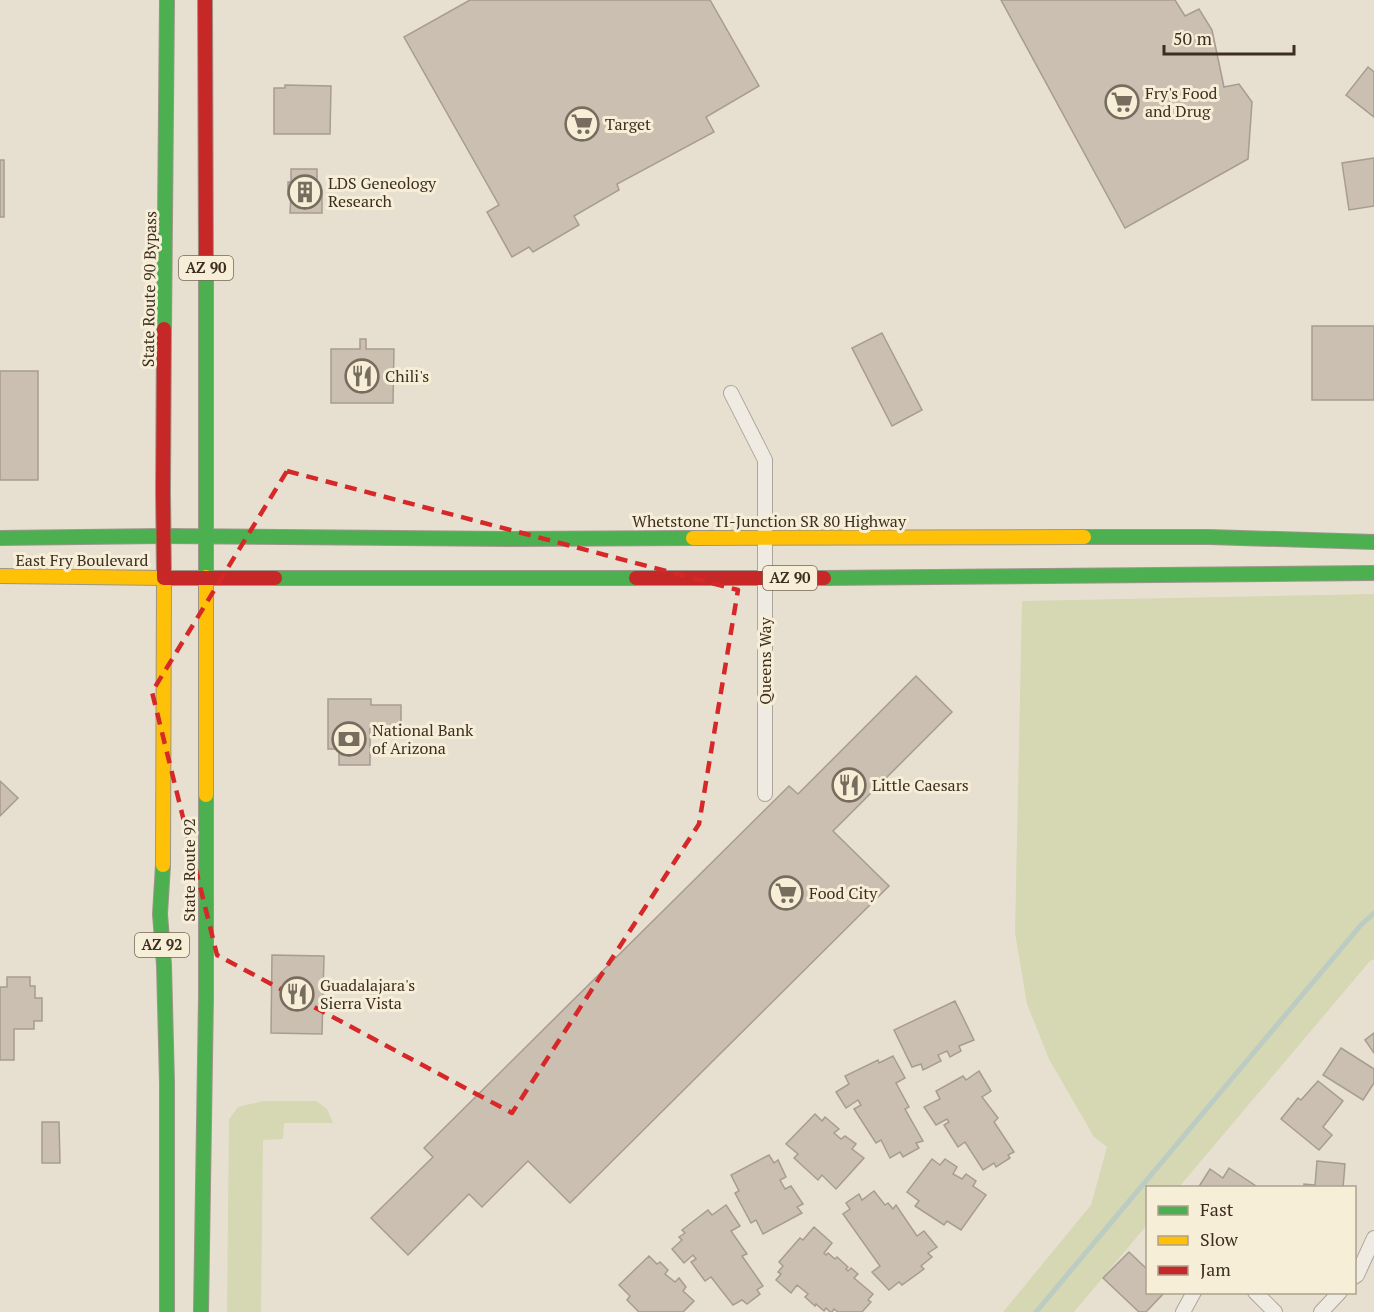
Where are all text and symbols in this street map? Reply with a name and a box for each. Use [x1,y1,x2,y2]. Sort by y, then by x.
scale bar [1164,18,1294,56]
text: 50 m [1173,26,1213,50]
place label: Fry's Food and Drug [1145,82,1218,122]
supermarket icon: Fry's Food and Drug [1104,84,1140,120]
supermarket icon: Target [564,106,600,142]
place label: Target [605,113,651,135]
place label: LDS Geneology Research [328,172,437,212]
building icon: LDS Geneology Research [287,174,323,210]
street label: State Route 90 Bypass [137,211,161,367]
road number: AZ 90 [179,256,233,280]
restaurant icon: Chili's [344,358,380,394]
place label: Chili's [385,365,429,387]
street label: Whetstone TI-Junction SR 80 Highway [632,510,907,532]
street label: East Fry Boulevard [16,549,149,571]
road number: AZ 90 [763,566,817,590]
street label: Queens Way [754,616,776,705]
place label: National Bank of Arizona [372,719,474,759]
bank icon: National Bank of Arizona [331,721,367,757]
restaurant icon: Little Caesars [831,767,867,803]
place label: Little Caesars [872,774,969,796]
street label: State Route 92 [178,818,200,922]
supermarket icon: Food City [768,875,804,911]
place label: Food City [809,882,878,904]
road number: AZ 92 [135,933,189,957]
place label: Guadalajara's Sierra Vista [320,974,415,1014]
restaurant icon: Guadalajara's Sierra Vista [279,976,315,1012]
legend [1146,1186,1356,1294]
text: Fast [1200,1197,1234,1221]
text: Slow [1200,1227,1239,1251]
text: Jam [1200,1257,1231,1281]

